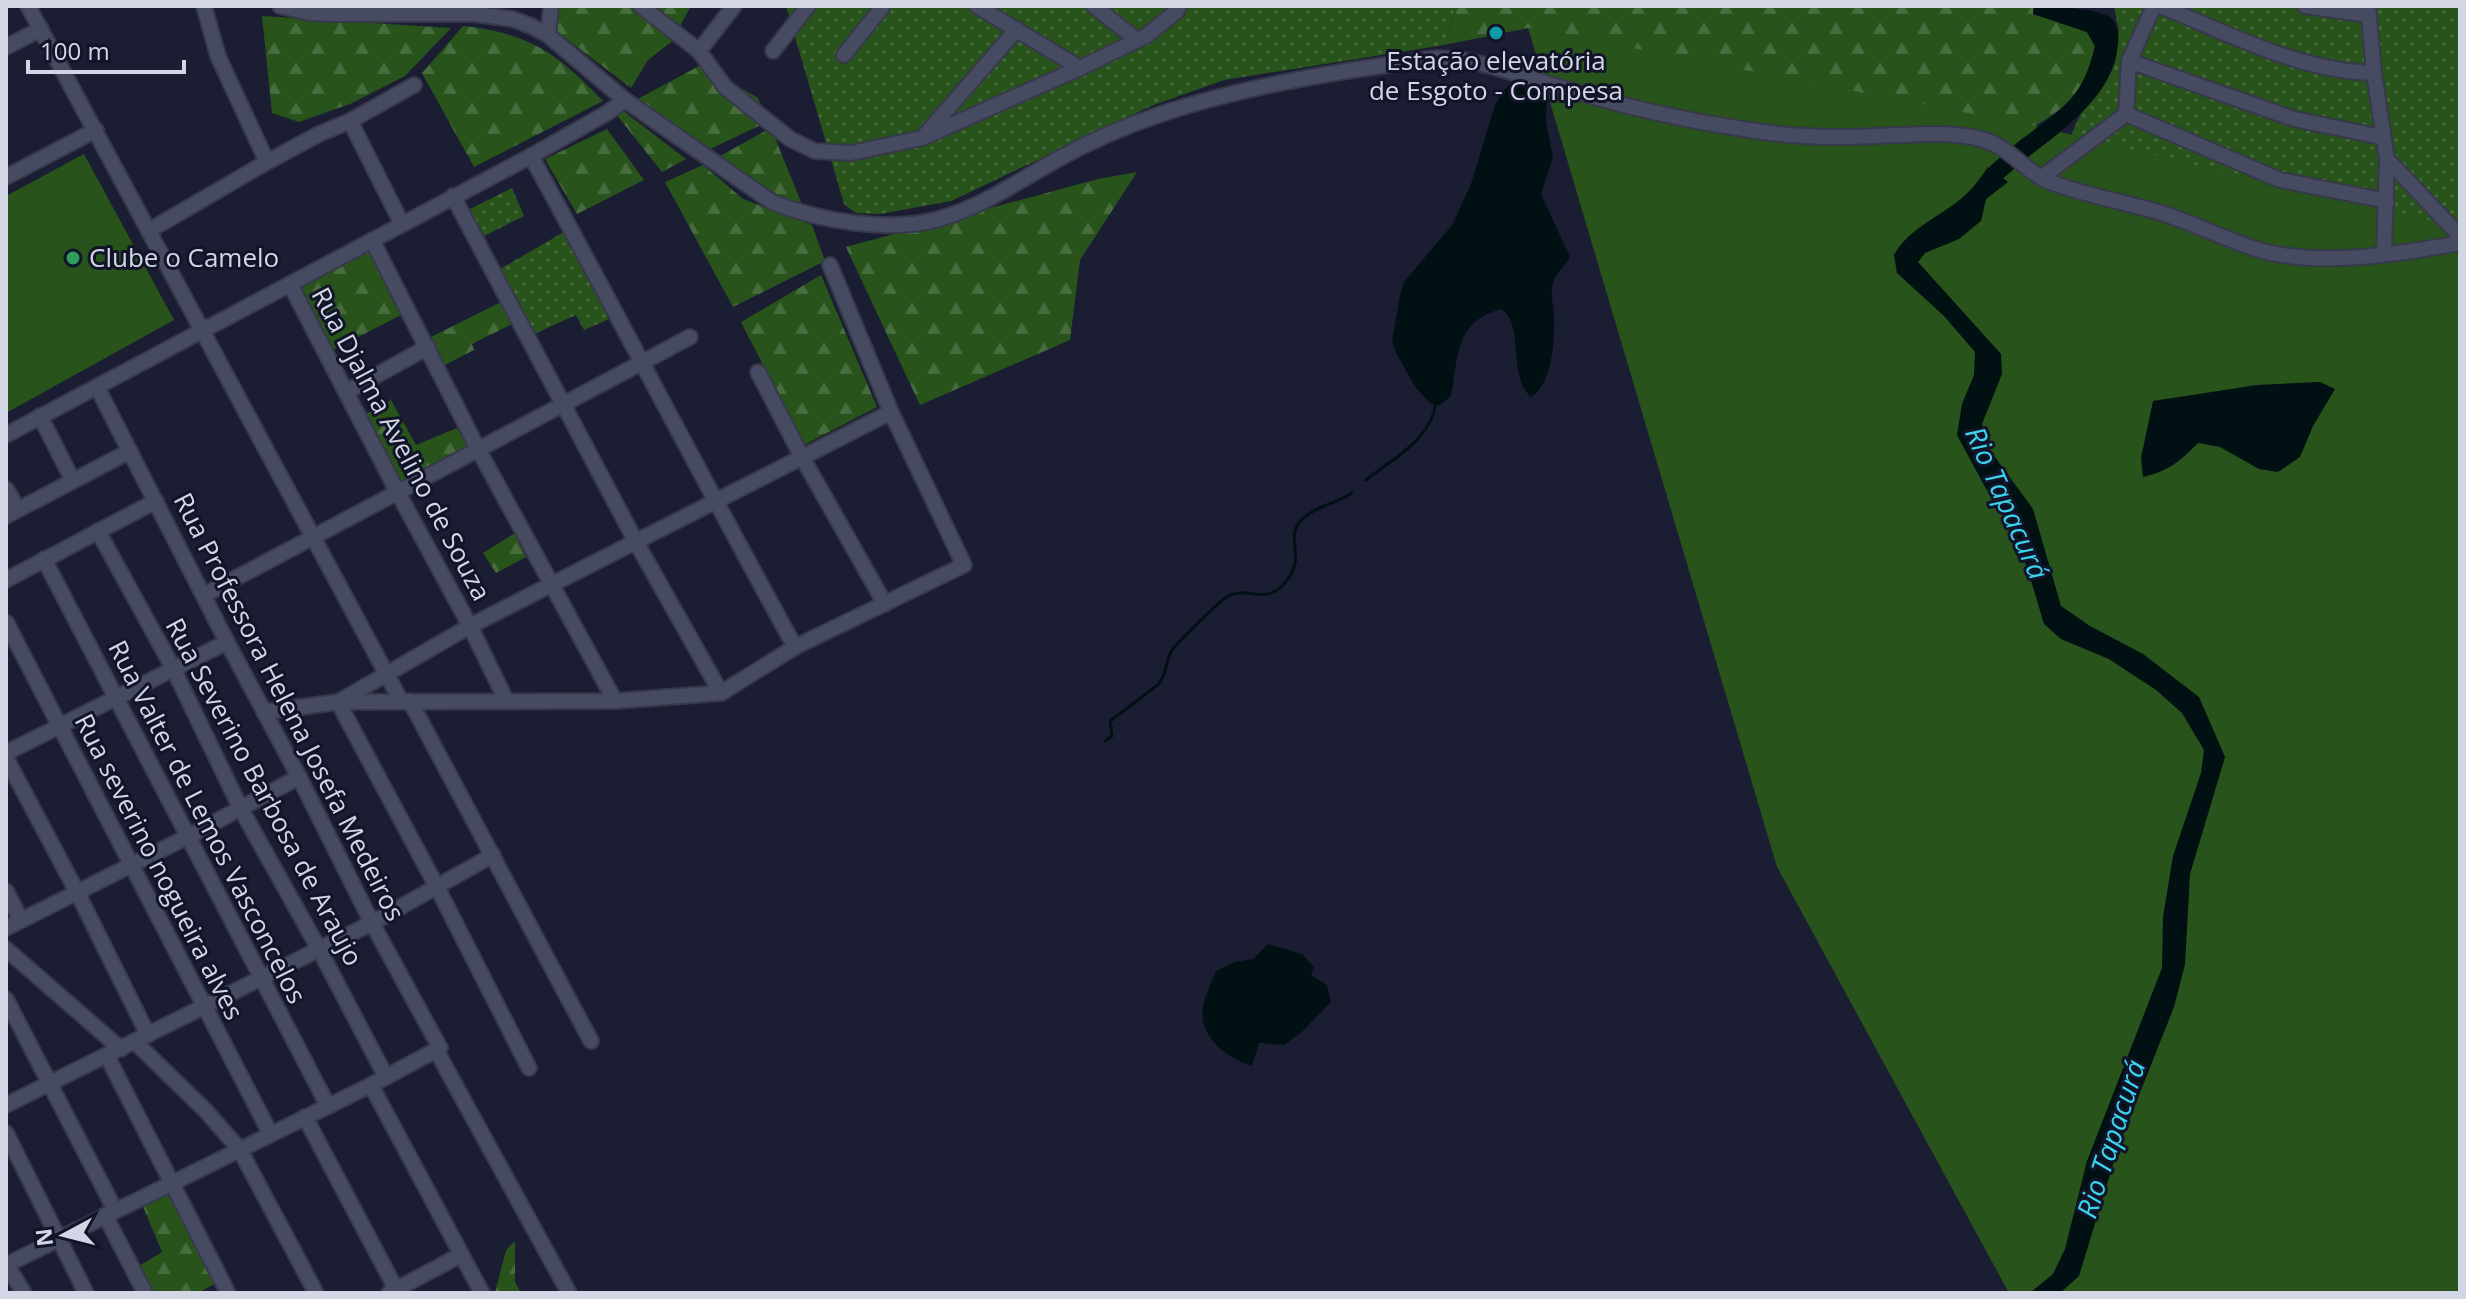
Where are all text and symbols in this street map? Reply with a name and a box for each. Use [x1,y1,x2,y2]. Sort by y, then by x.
scale bar [28,24,184,74]
marker: Estação elevatória de Esgoto - Compesa [1487,24,1505,42]
text: 100 m [40,34,110,67]
place label: Estação elevatória de Esgoto - Compesa [1369,42,1623,108]
place label: Clube o Camelo [89,239,279,275]
marker: Clube o Camelo [64,249,82,267]
street label: Rua Djalma Avelino de Souza [304,281,500,607]
water label: Rio Tapacurá [1957,420,2059,585]
street label: Rua Professora Helena Josefa Medeiros [166,486,414,927]
street label: Rua Severino Barbosa de Araujo [158,611,372,972]
street label: Rua Valter de Lemos Vasconcelos [100,634,315,1009]
street label: Rua severino nogueira alves [67,707,253,1026]
water label: Rio Tapacurá [2067,1055,2153,1222]
north arrow [24,1195,104,1275]
text: N [27,1227,59,1248]

